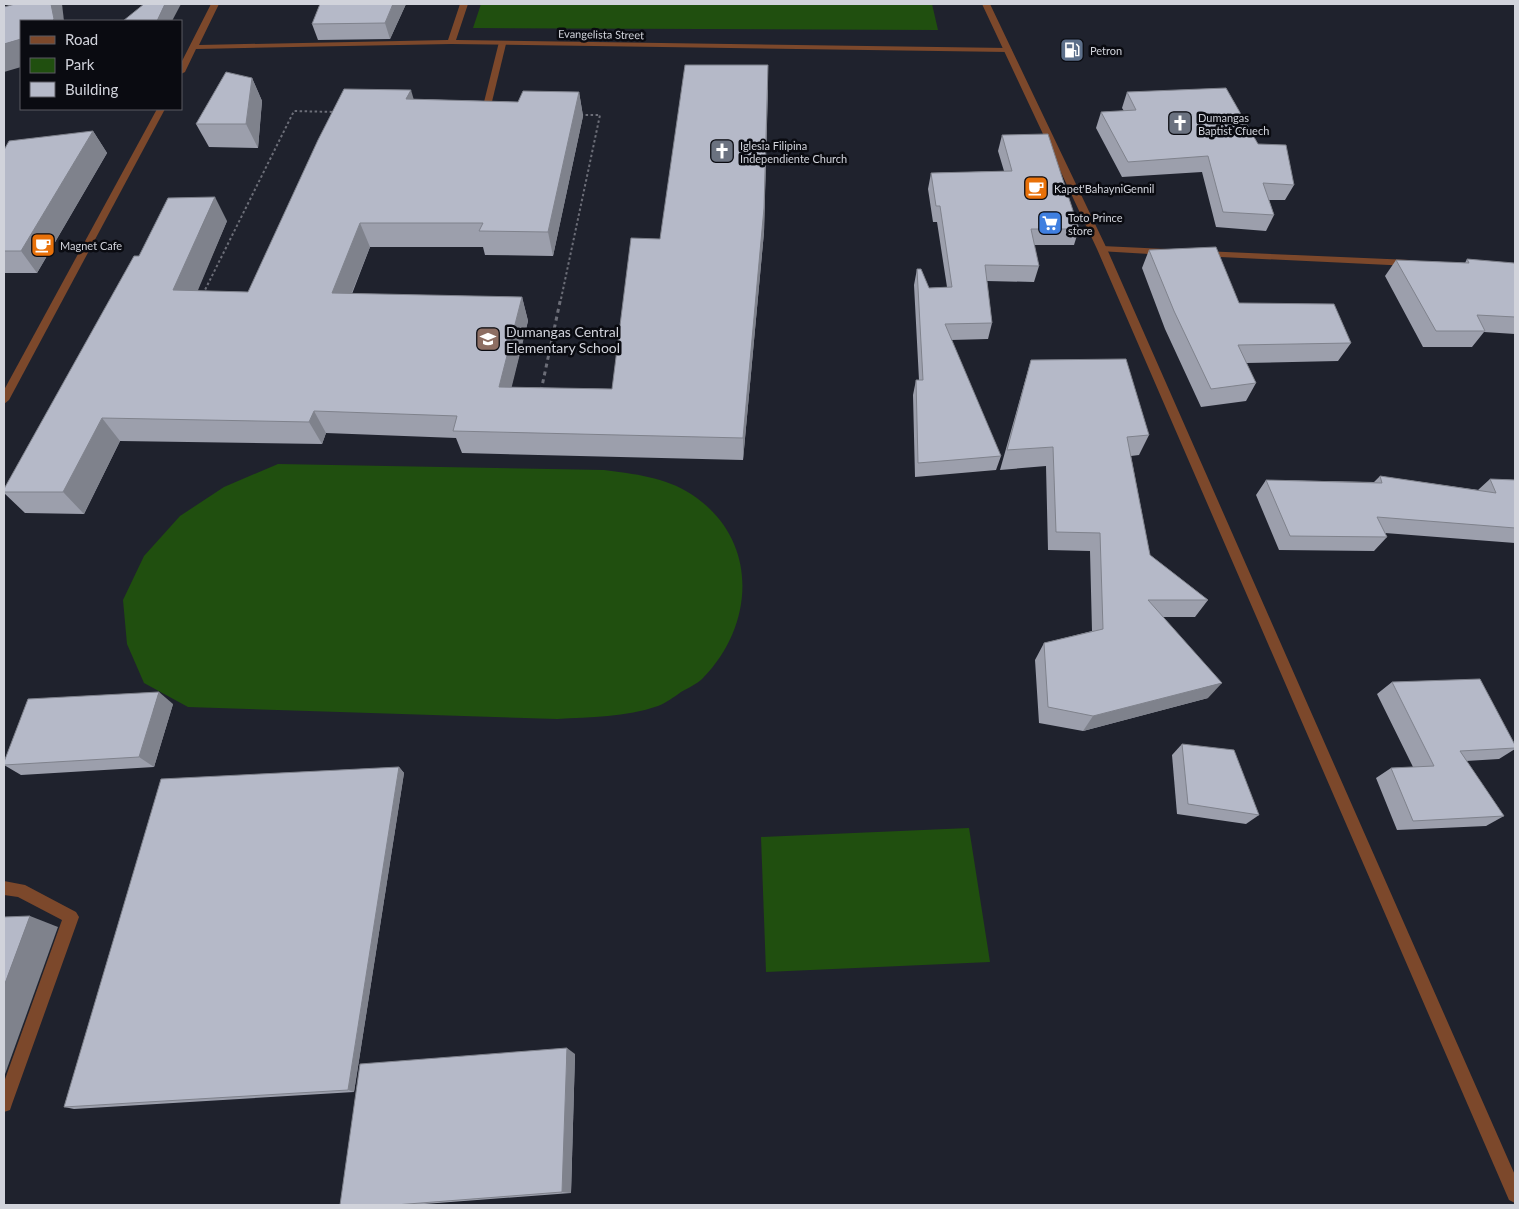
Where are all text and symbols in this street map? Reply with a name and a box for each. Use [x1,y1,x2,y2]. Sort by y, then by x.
legend [20,20,182,110]
street label: Evangelista Street [558,27,644,41]
text: Road [65,30,98,48]
fuel station icon: Petron [1059,37,1085,63]
place label: Petron [1090,44,1122,57]
text: Park [65,55,95,73]
text: Building [65,80,118,98]
church icon: Dumangas Baptist Cfuech [1167,110,1193,136]
place label: Dumangas Baptist Cfuech [1198,111,1269,137]
church icon: Iglesia Filipina Independiente Church [709,138,735,164]
place label: Iglesia Filipina Independiente Church [740,139,847,165]
cafe icon: Kapet'BahayniGennil [1023,175,1049,201]
place label: Kapet'BahayniGennil [1054,182,1154,195]
supermarket icon: Toto Prince store [1037,210,1063,236]
place label: Toto Prince store [1068,211,1123,237]
cafe icon: Magnet Cafe [30,232,56,258]
place label: Magnet Cafe [60,239,122,252]
place label: Dumangas Central Elementary School [506,323,620,356]
school or university icon: Dumangas Central Elementary School [475,326,501,352]

